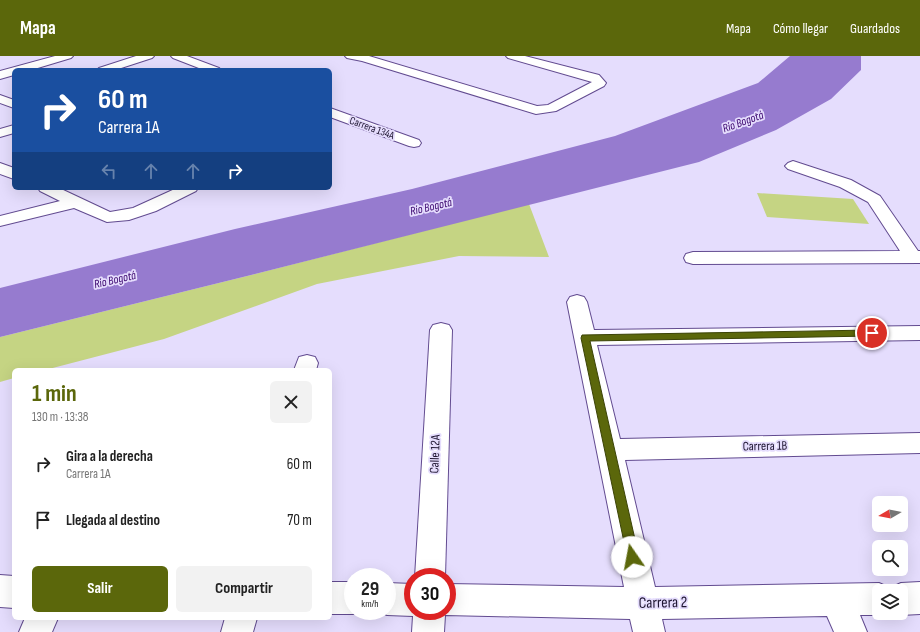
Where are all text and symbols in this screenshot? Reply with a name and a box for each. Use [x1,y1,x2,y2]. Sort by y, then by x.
text: Mapa [20,17,56,40]
text: Mapa [726,20,751,37]
text: Cómo llegar [773,20,828,37]
text: Guardados [850,20,900,37]
text: 60 m [98,83,147,116]
icon: right [32,84,84,136]
water label: Río Bogotá [720,108,766,136]
street label: Carrera 134A [348,114,396,142]
text: Carrera 1A [98,117,160,138]
icon: left [98,160,120,182]
icon: ahead [140,160,162,182]
icon: ahead [182,160,204,182]
icon: right [224,160,246,182]
water label: Río Bogotá [409,195,454,219]
water label: Río Bogotá [93,268,138,292]
pin [855,316,889,350]
icon: arrive [861,322,883,344]
text: 1 min [32,379,77,408]
button: close [270,381,312,423]
text: 130 m · 13:38 [32,409,89,425]
street label: Calle 12A [426,434,444,474]
street label: Carrera 1B [743,438,788,454]
text: Gira a la derecha [66,447,153,466]
icon: right [32,453,54,475]
text: 60 m [287,455,312,474]
text: Carrera 1A [66,466,110,482]
north arrow [872,496,908,532]
map controls [872,496,908,620]
icon: arrive [32,509,54,531]
text: Llegada al destino [66,511,160,530]
text: 70 m [287,511,312,530]
position arrow [611,536,653,578]
button: search [872,540,908,576]
button: Salir [32,566,168,612]
button: Compartir [176,566,312,612]
speed limit sign: 30 [404,568,456,620]
text: 29 [361,577,379,601]
button: layers [872,584,908,620]
street label: Carrera 2 [639,593,687,613]
text: km/h [361,598,379,610]

